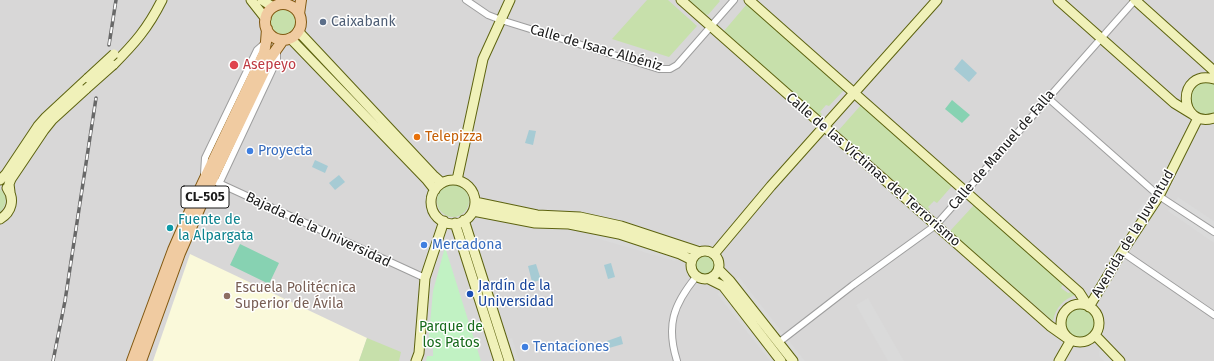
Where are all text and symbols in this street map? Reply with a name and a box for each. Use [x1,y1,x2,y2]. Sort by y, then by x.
place label: Caixabank [331,14,396,30]
marker: Caixabank [318,17,328,27]
street label: Calle de Isaac Albéniz [528,21,664,75]
place label: Asepeyo [243,57,296,73]
marker: Asepeyo [228,59,240,71]
street label: Calle de Manuel de Falla [945,87,1059,213]
street label: Calle de las Víctimas del Terrorismo [782,90,964,250]
place label: Telepizza [425,129,483,145]
marker: Telepizza [412,132,422,142]
place label: Proyecta [258,143,313,159]
marker: Proyecta [245,146,255,156]
street label: Avenida de la Juventud [1088,167,1178,301]
road number: CL-505 [181,186,229,208]
street label: Bajada de la Universidad [243,189,393,271]
place label: Fuente de la Alpargata [178,212,254,244]
marker: Fuente de la Alpargata [165,223,175,233]
place label: Mercadona [432,237,502,253]
marker: Mercadona [419,240,429,250]
place label: Jardín de la Universidad [478,278,554,310]
place label: Escuela Politécnica Superior de Ávila [235,280,356,312]
marker: Jardín de la Universidad [465,289,475,299]
marker: Escuela Politécnica Superior de Ávila [222,291,232,301]
park label: Parque de los Patos [419,319,483,352]
place label: Tentaciones [533,339,609,355]
marker: Tentaciones [520,342,530,352]

